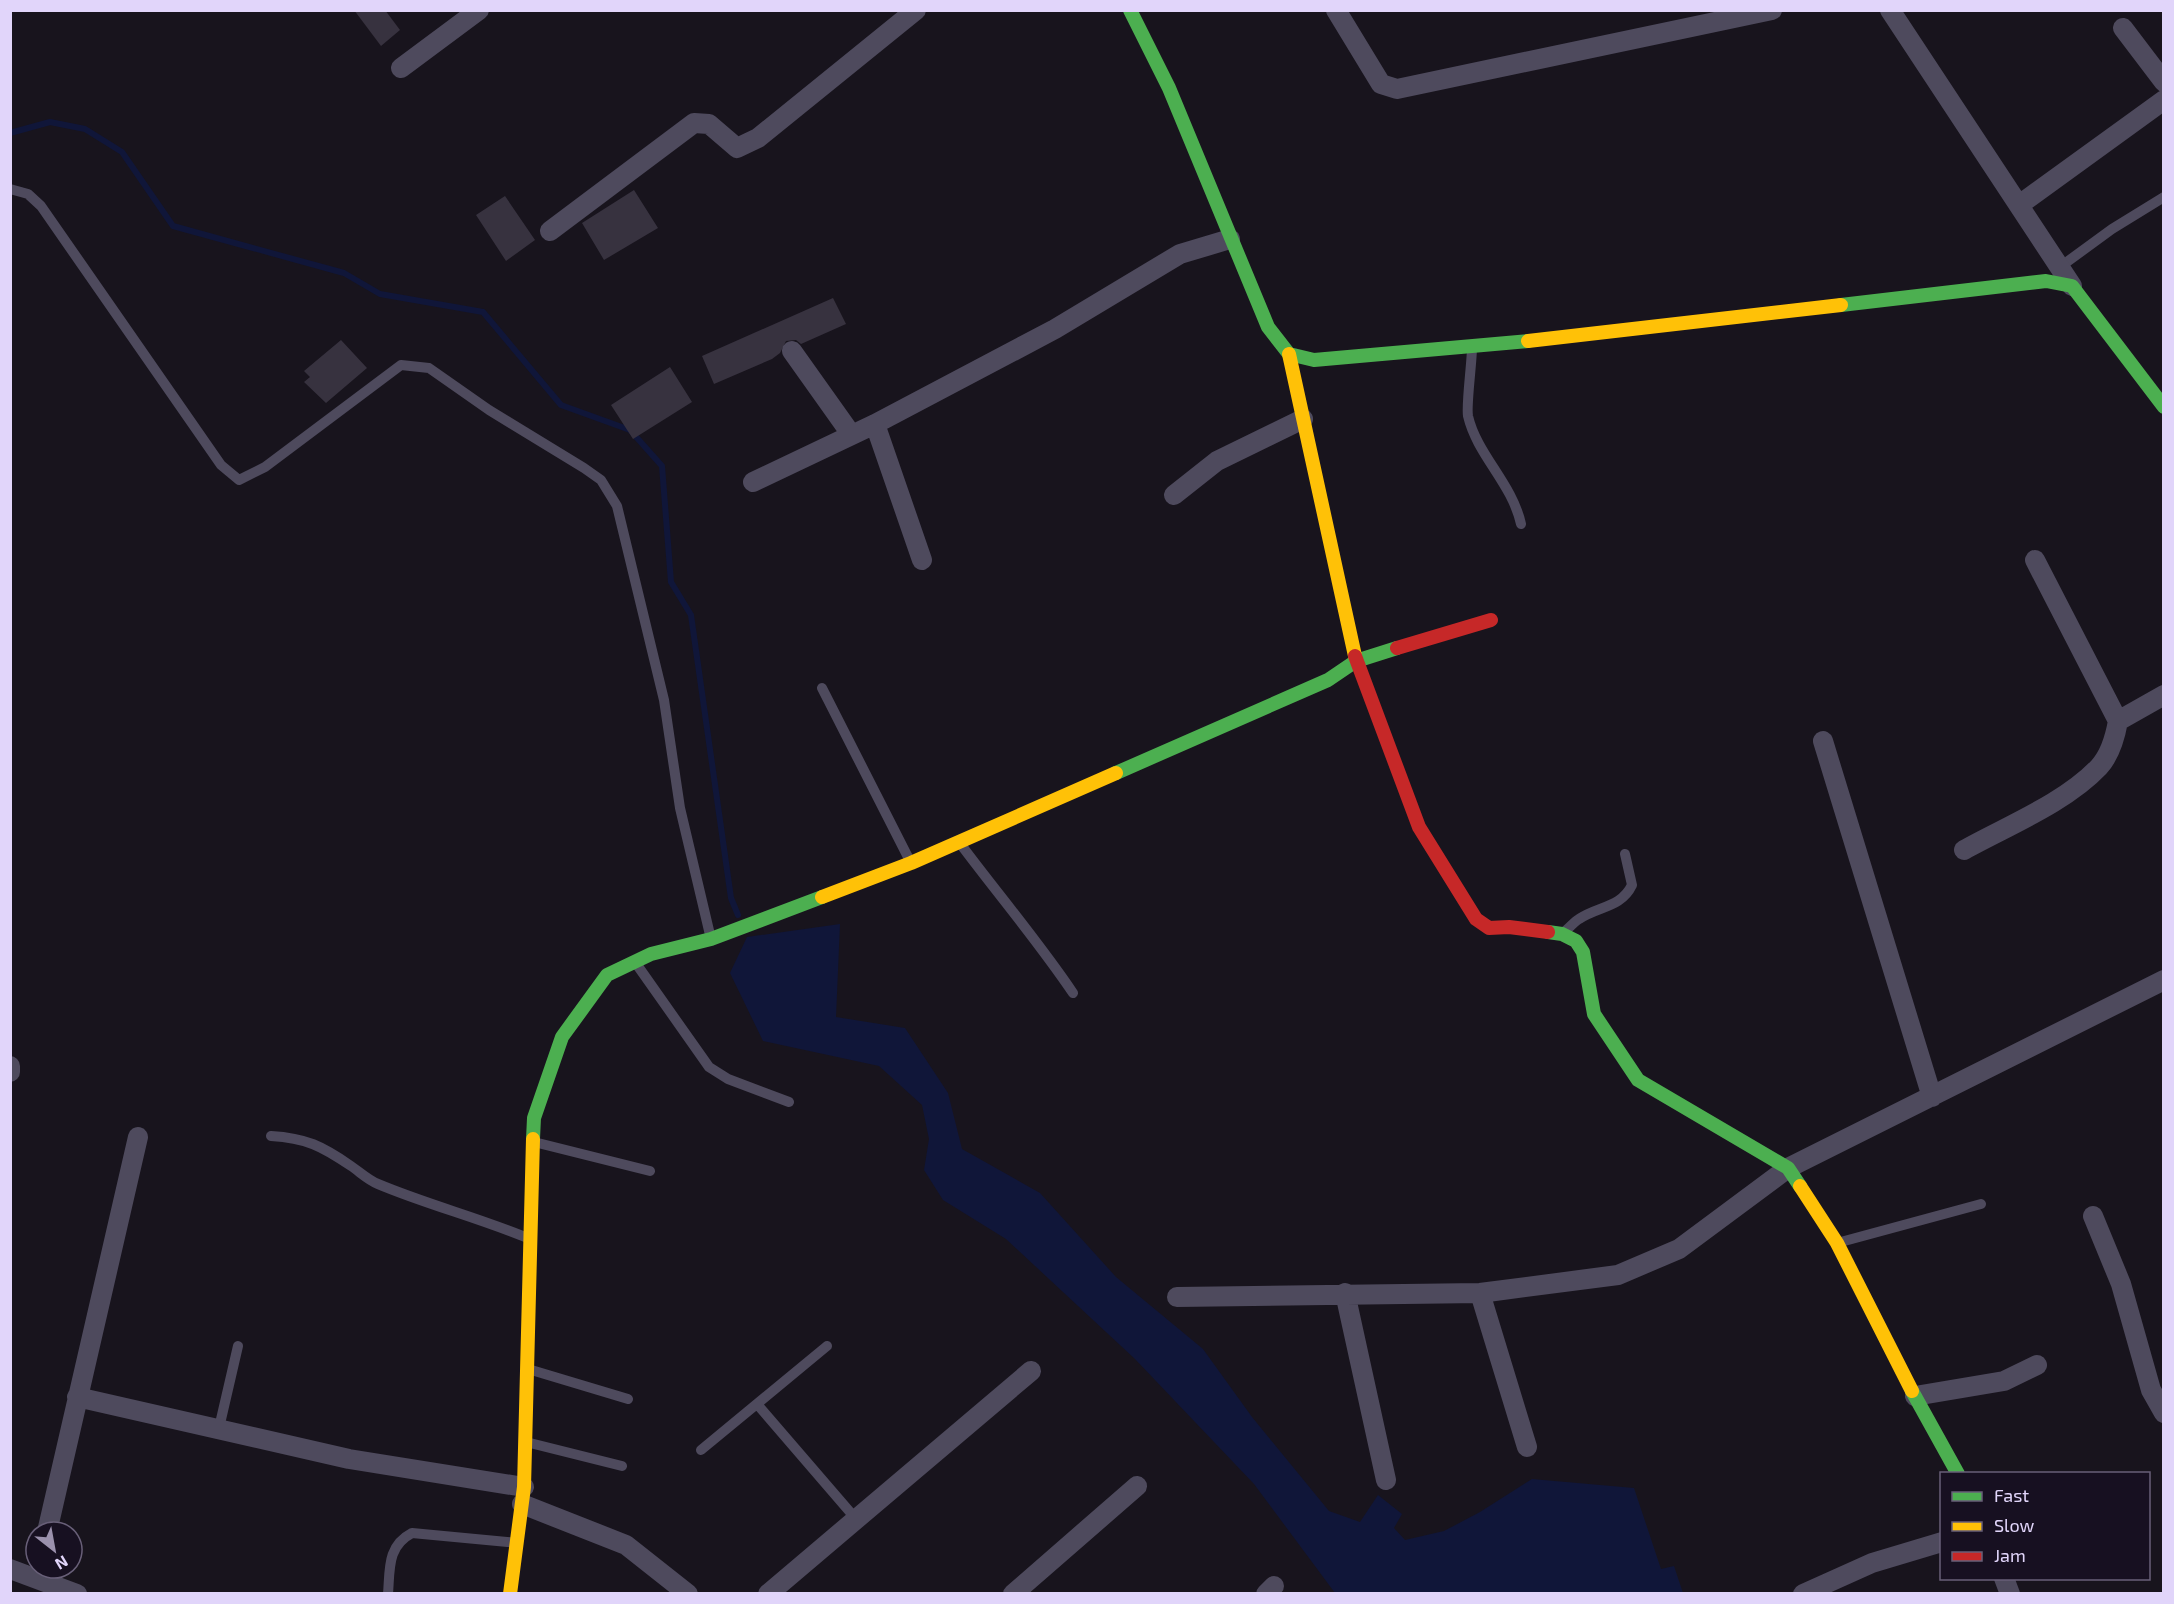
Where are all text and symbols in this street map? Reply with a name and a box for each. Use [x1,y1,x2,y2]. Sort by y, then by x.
legend [1940,1472,2150,1580]
text: Fast [1994,1484,2029,1506]
text: Slow [1994,1514,2035,1536]
north arrow [24,1520,84,1580]
text: Jam [1994,1544,2026,1566]
text: N [52,1552,72,1574]

